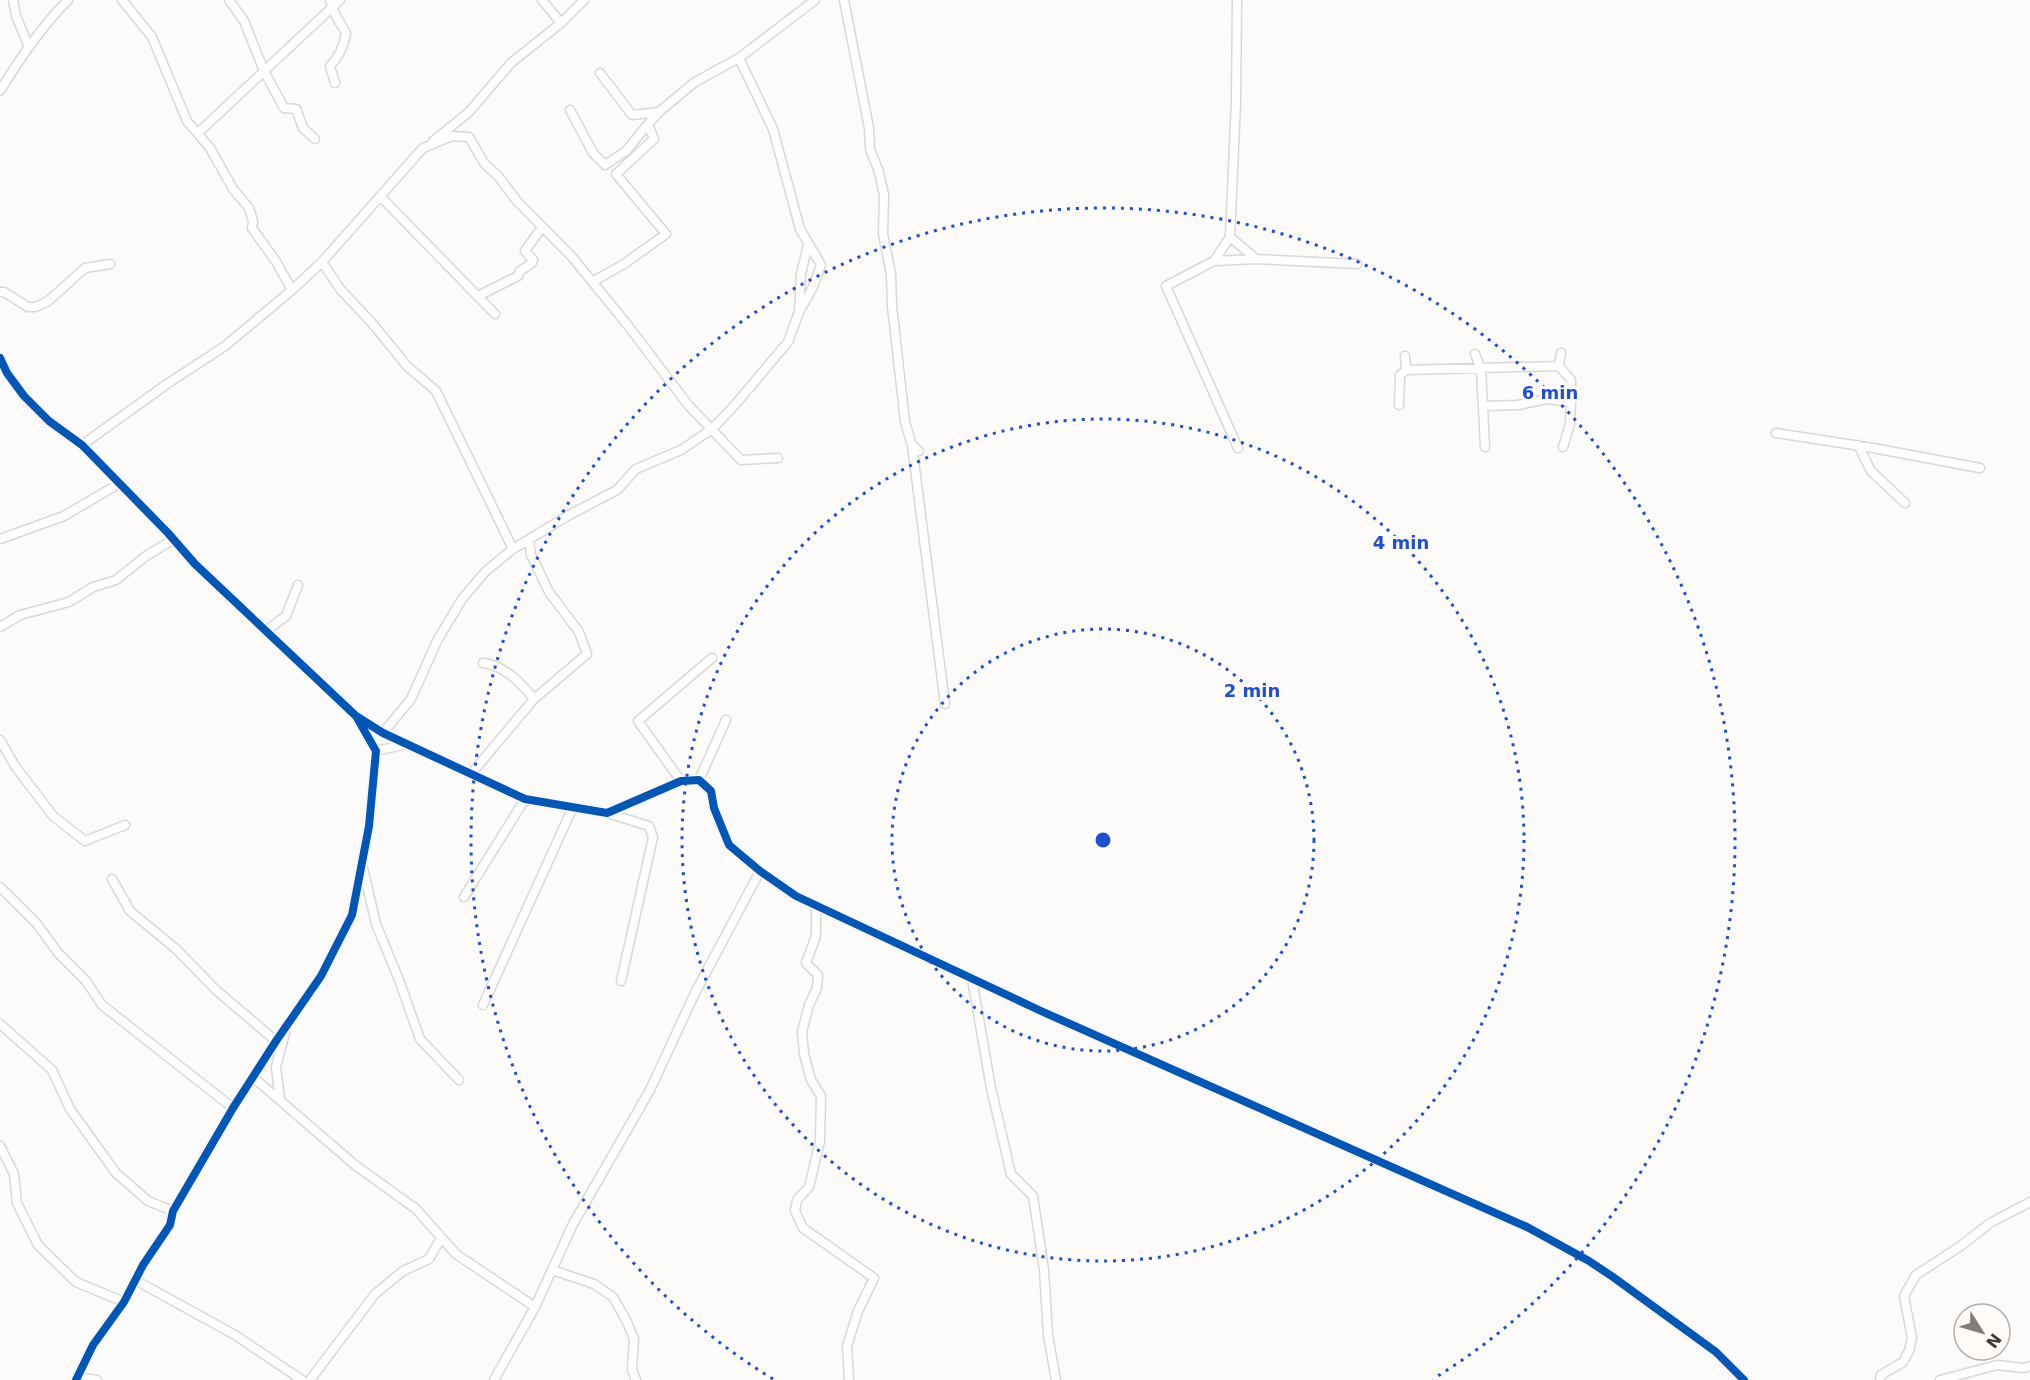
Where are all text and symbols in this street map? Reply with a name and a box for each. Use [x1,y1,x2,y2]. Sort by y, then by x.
text: 6 min [1522,382,1578,403]
text: 4 min [1373,532,1429,553]
text: 2 min [1224,680,1280,701]
centre of rings [1093,830,1113,850]
north arrow [1952,1302,2012,1362]
text: N [1982,1330,2005,1352]

